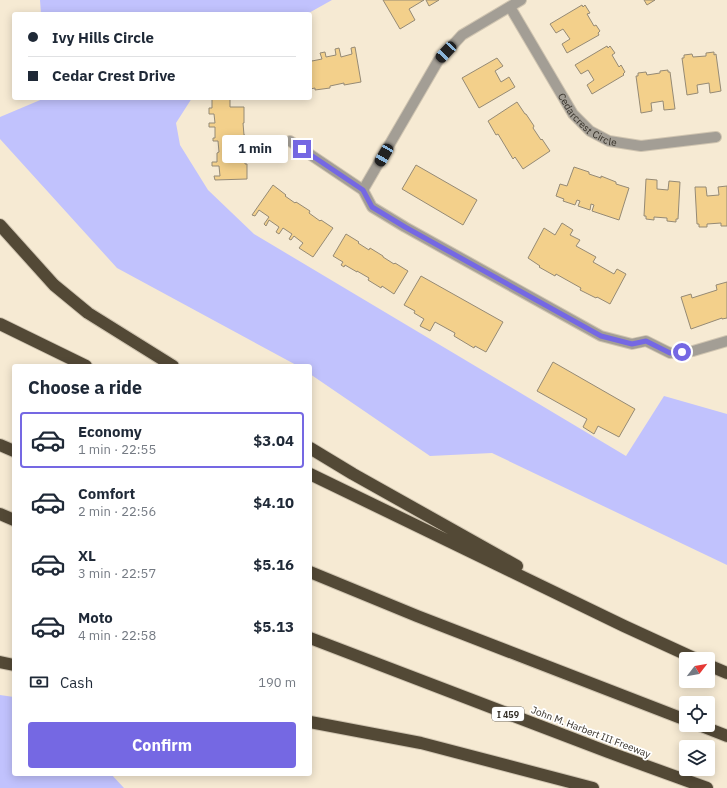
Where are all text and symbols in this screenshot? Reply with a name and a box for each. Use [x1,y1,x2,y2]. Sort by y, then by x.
text: Ivy Hills Circle [52,28,154,47]
car [433,39,459,65]
text: Cedar Crest Drive [52,66,176,85]
street label: Cedarcrest Circle [555,90,618,149]
callout: 1 min [222,135,288,163]
text: 1 min [238,140,272,157]
route end [293,140,311,158]
car [373,142,395,168]
route start [673,343,691,361]
text: Choose a ride [28,376,142,399]
icon: car [30,422,66,458]
text: Economy [78,422,142,441]
text: $3.04 [253,431,294,450]
text: 1 min · 22:55 [78,441,156,458]
icon: car [30,484,66,520]
text: Comfort [78,484,135,503]
text: $4.10 [253,493,294,512]
text: 2 min · 22:56 [78,503,156,520]
icon: car [30,546,66,582]
text: XL [78,546,96,565]
text: $5.16 [253,555,294,574]
text: 3 min · 22:57 [78,565,156,582]
icon: car [30,608,66,644]
text: Moto [78,608,113,627]
text: $5.13 [253,617,294,636]
text: 4 min · 22:58 [78,627,156,644]
north arrow [679,652,715,688]
map controls [679,652,715,776]
icon: cash [28,671,50,693]
text: Cash [60,673,93,692]
text: 190 m [258,674,296,691]
button: locate [679,696,715,732]
street label: John M. Harbert III Freeway [530,703,652,761]
road number: I 459 [492,707,524,721]
button: Confirm [28,722,296,768]
button: layers [679,740,715,776]

